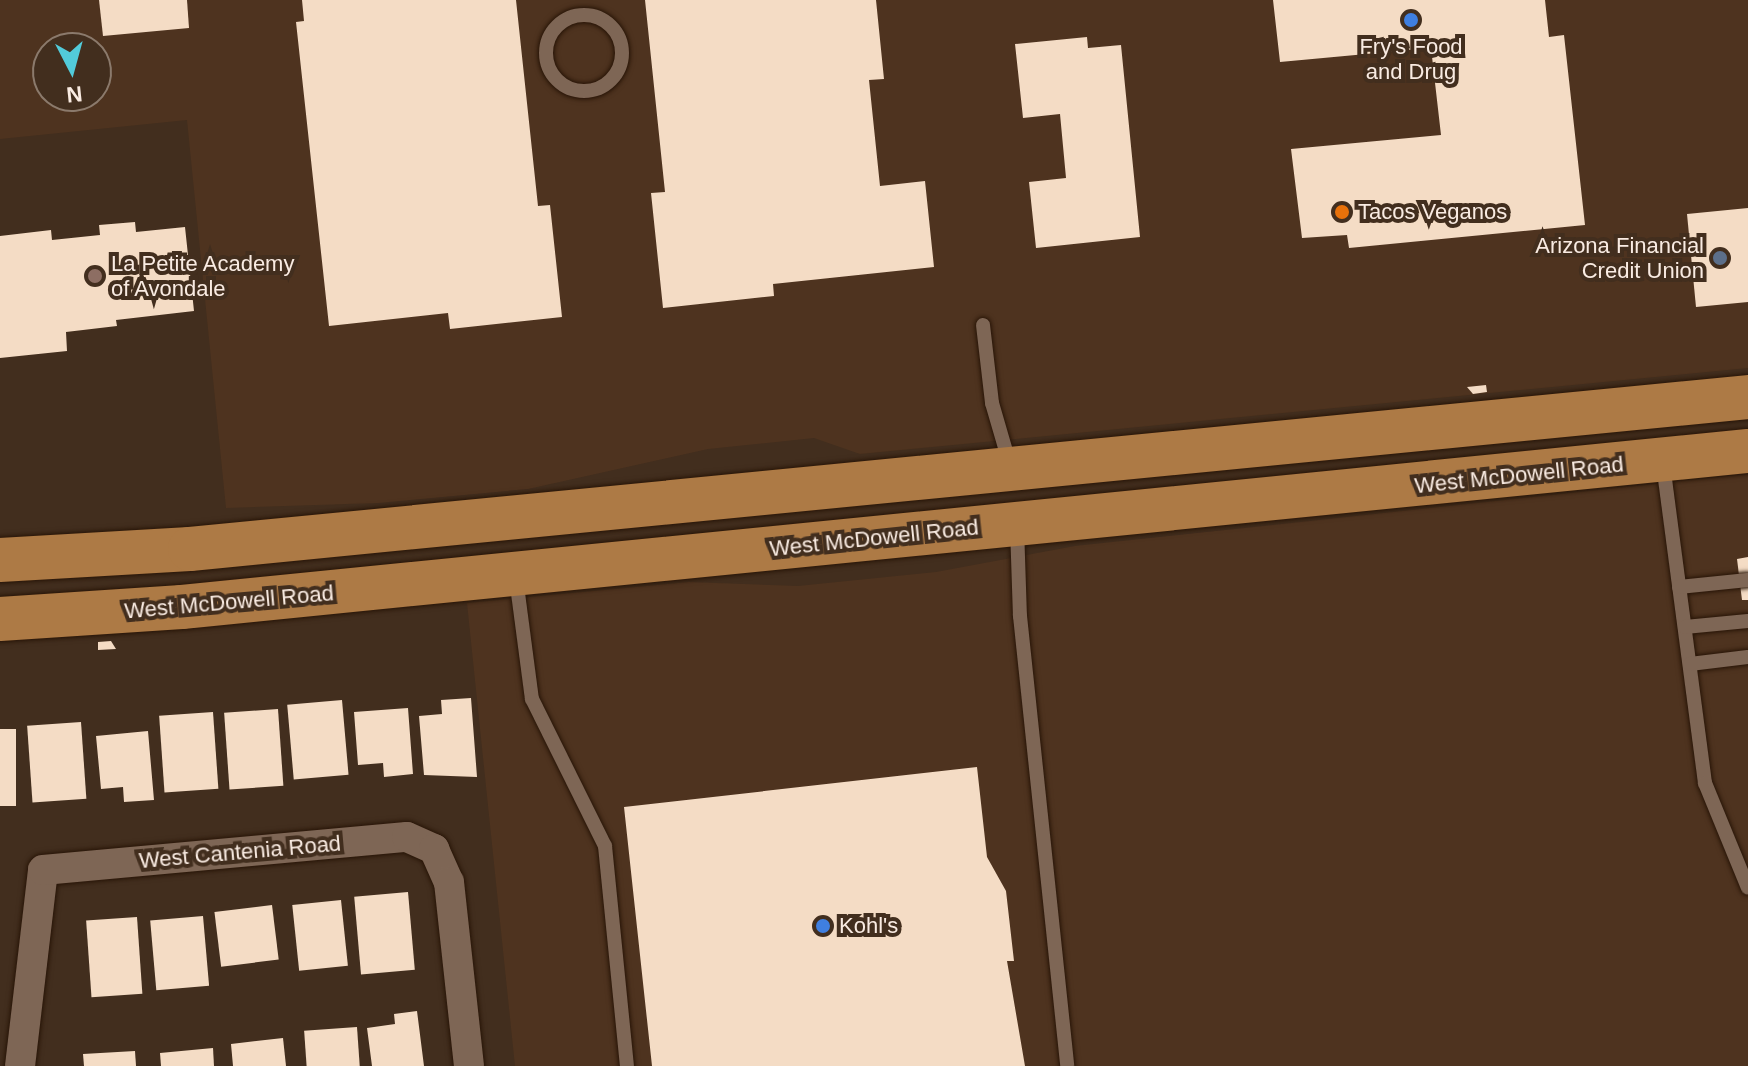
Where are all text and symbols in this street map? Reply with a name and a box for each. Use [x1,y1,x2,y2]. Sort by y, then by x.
marker: Fry's Food and Drug [1402,11,1420,29]
north arrow [32,32,112,112]
place label: Fry's Food and Drug [1359,33,1463,84]
text: N [65,81,84,108]
place label: Tacos Veganos [1358,199,1507,225]
marker: Tacos Veganos [1333,203,1351,221]
place label: Arizona Financial Credit Union [1535,232,1704,284]
marker: Arizona Financial Credit Union [1711,249,1729,267]
place label: La Petite Academy of Avondale [111,250,296,302]
marker: La Petite Academy of Avondale [86,267,104,285]
street label: West McDowell Road [1413,451,1625,499]
street label: West McDowell Road [768,514,980,562]
street label: West McDowell Road [123,580,335,624]
street label: West Cantenia Road [138,830,342,874]
place label: Kohl's [839,913,898,939]
marker: Kohl's [814,917,832,935]

